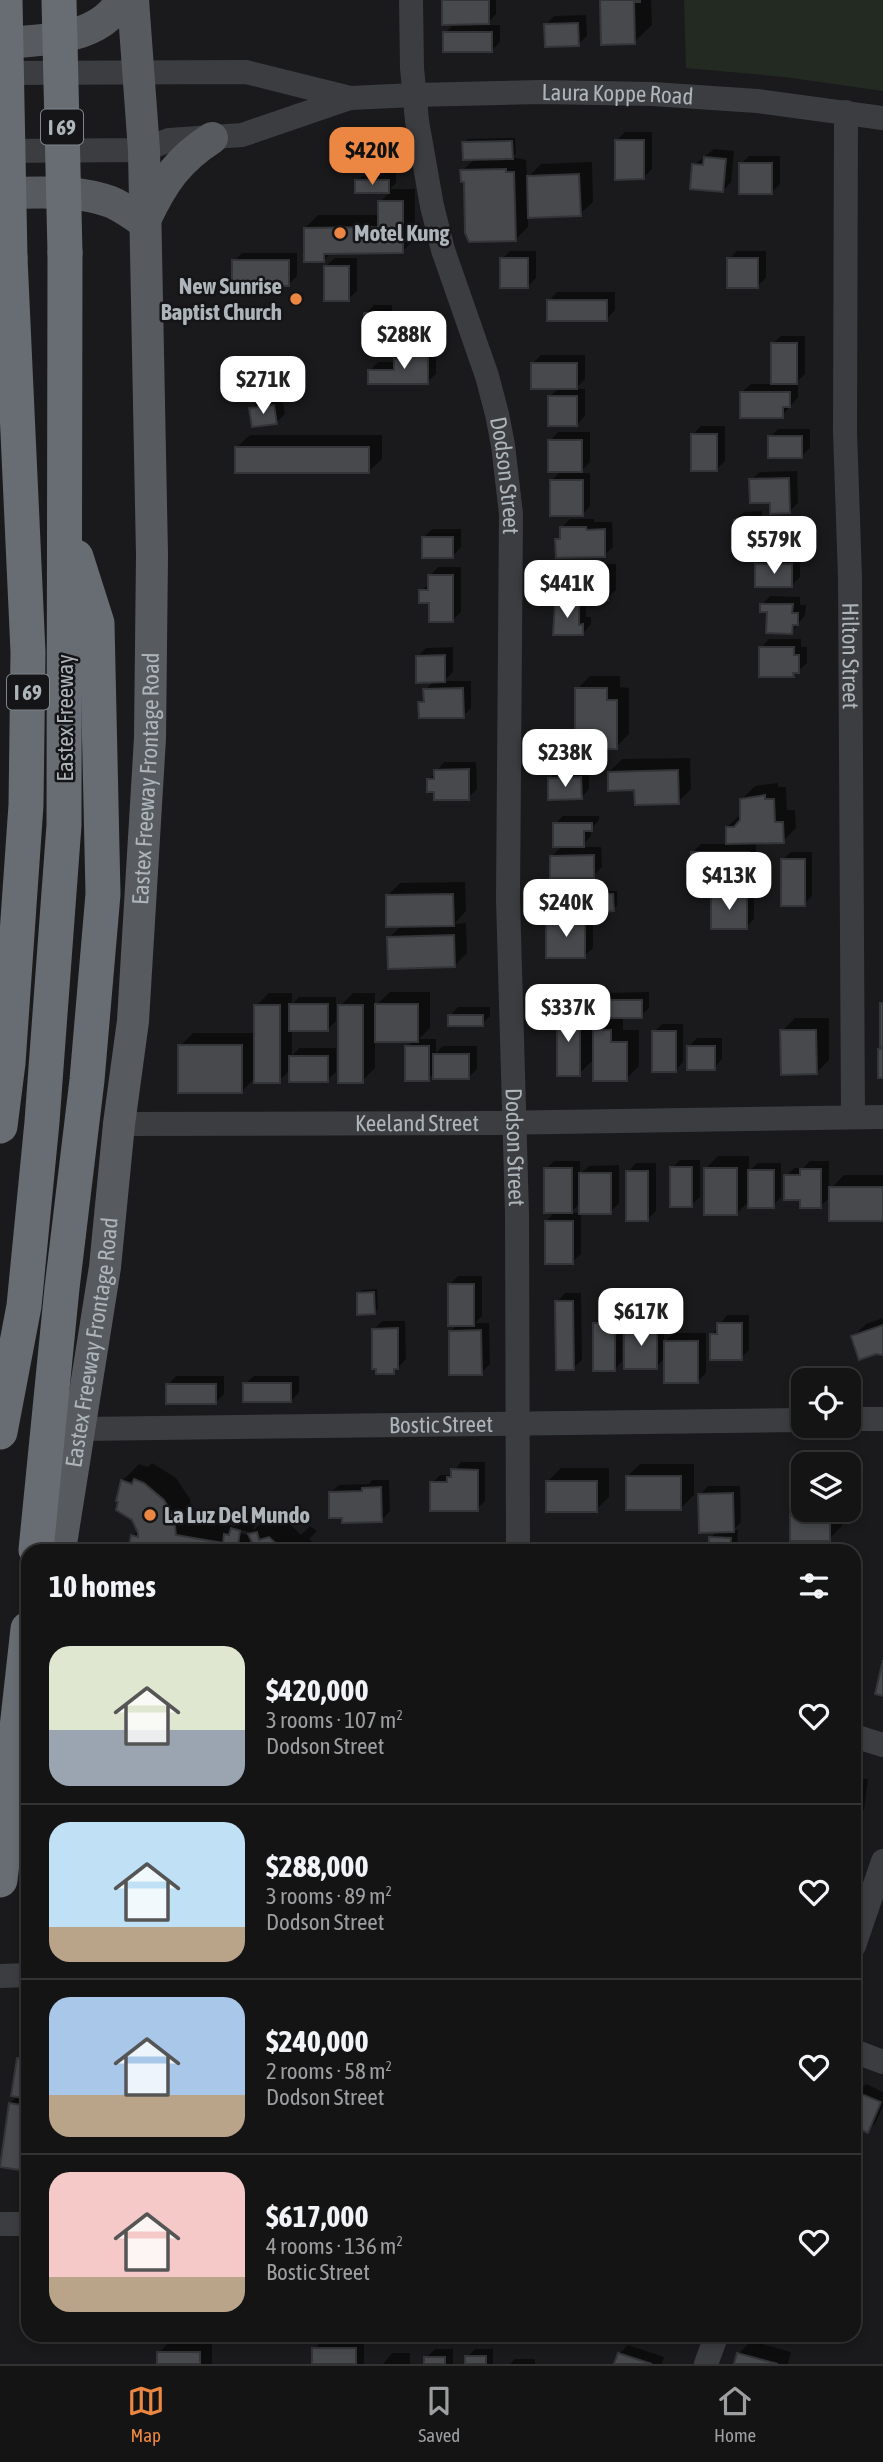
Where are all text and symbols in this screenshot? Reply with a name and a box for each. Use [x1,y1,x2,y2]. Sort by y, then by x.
street label: Laura Koppe Road [541,79,694,110]
road number: I 69 [41,110,83,144]
pin: $420K [323,128,421,187]
text: $420K [345,137,399,163]
place label: Motel Kung [354,220,450,246]
marker: Motel Kung [332,225,348,241]
place label: New Sunrise Baptist Church [161,273,282,325]
marker: New Sunrise Baptist Church [288,291,304,307]
pin: $288K [355,312,453,371]
text: $288K [377,321,431,347]
pin: $271K [214,356,312,416]
text: $271K [236,366,290,392]
street label: Dodson Street [485,415,524,535]
pin: $579K [725,516,823,576]
text: $579K [747,526,801,552]
pin: $441K [518,560,616,620]
text: $441K [540,570,594,596]
street label: Hilton Street [837,602,864,709]
street label: Eastex Freeway Frontage Road [127,652,164,905]
street label: Eastex Freeway [52,654,78,782]
road number: I 69 [7,674,49,710]
pin: $238K [516,730,614,789]
text: $238K [538,739,592,765]
pin: $413K [680,852,778,912]
text: $413K [702,862,756,888]
pin: $240K [517,880,615,939]
text: $240K [539,889,593,915]
pin: $337K [519,984,617,1044]
text: $337K [541,994,595,1020]
street label: Dodson Street [500,1088,530,1207]
street label: Keeland Street [355,1110,479,1136]
street label: Eastex Freeway Frontage Road [60,1216,123,1469]
pin: $617K [592,1288,690,1348]
text: $617K [614,1298,668,1324]
map controls [791,1368,861,1522]
button: locate [791,1368,861,1438]
street label: Bostic Street [389,1411,493,1438]
button: layers [791,1452,861,1522]
place label: La Luz Del Mundo [164,1502,310,1528]
marker: La Luz Del Mundo [142,1507,158,1523]
icon: filters [795,1567,833,1605]
text: 10 homes [49,1569,156,1603]
text: $420,000 [266,1673,369,1707]
icon: home [105,1674,189,1758]
icon: heart [795,1697,833,1735]
text: 3 rooms · 107 m² [266,1707,403,1733]
text: Dodson Street [266,1733,384,1759]
text: $288,000 [266,1849,369,1883]
icon: home [105,1850,189,1934]
icon: heart [795,1873,833,1911]
text: 3 rooms · 89 m² [266,1883,392,1909]
text: Dodson Street [266,1909,384,1935]
text: $240,000 [266,2024,369,2058]
icon: home [105,2025,189,2109]
icon: heart [795,2048,833,2086]
text: 2 rooms · 58 m² [266,2058,392,2084]
text: Dodson Street [266,2084,384,2110]
text: $617,000 [266,2199,369,2233]
icon: home [105,2200,189,2284]
icon: heart [795,2223,833,2261]
text: 4 rooms · 136 m² [266,2233,403,2259]
text: Bostic Street [266,2259,370,2285]
tab: Map [127,2382,165,2446]
tab: Saved [418,2382,460,2446]
tab: Home [714,2382,756,2446]

